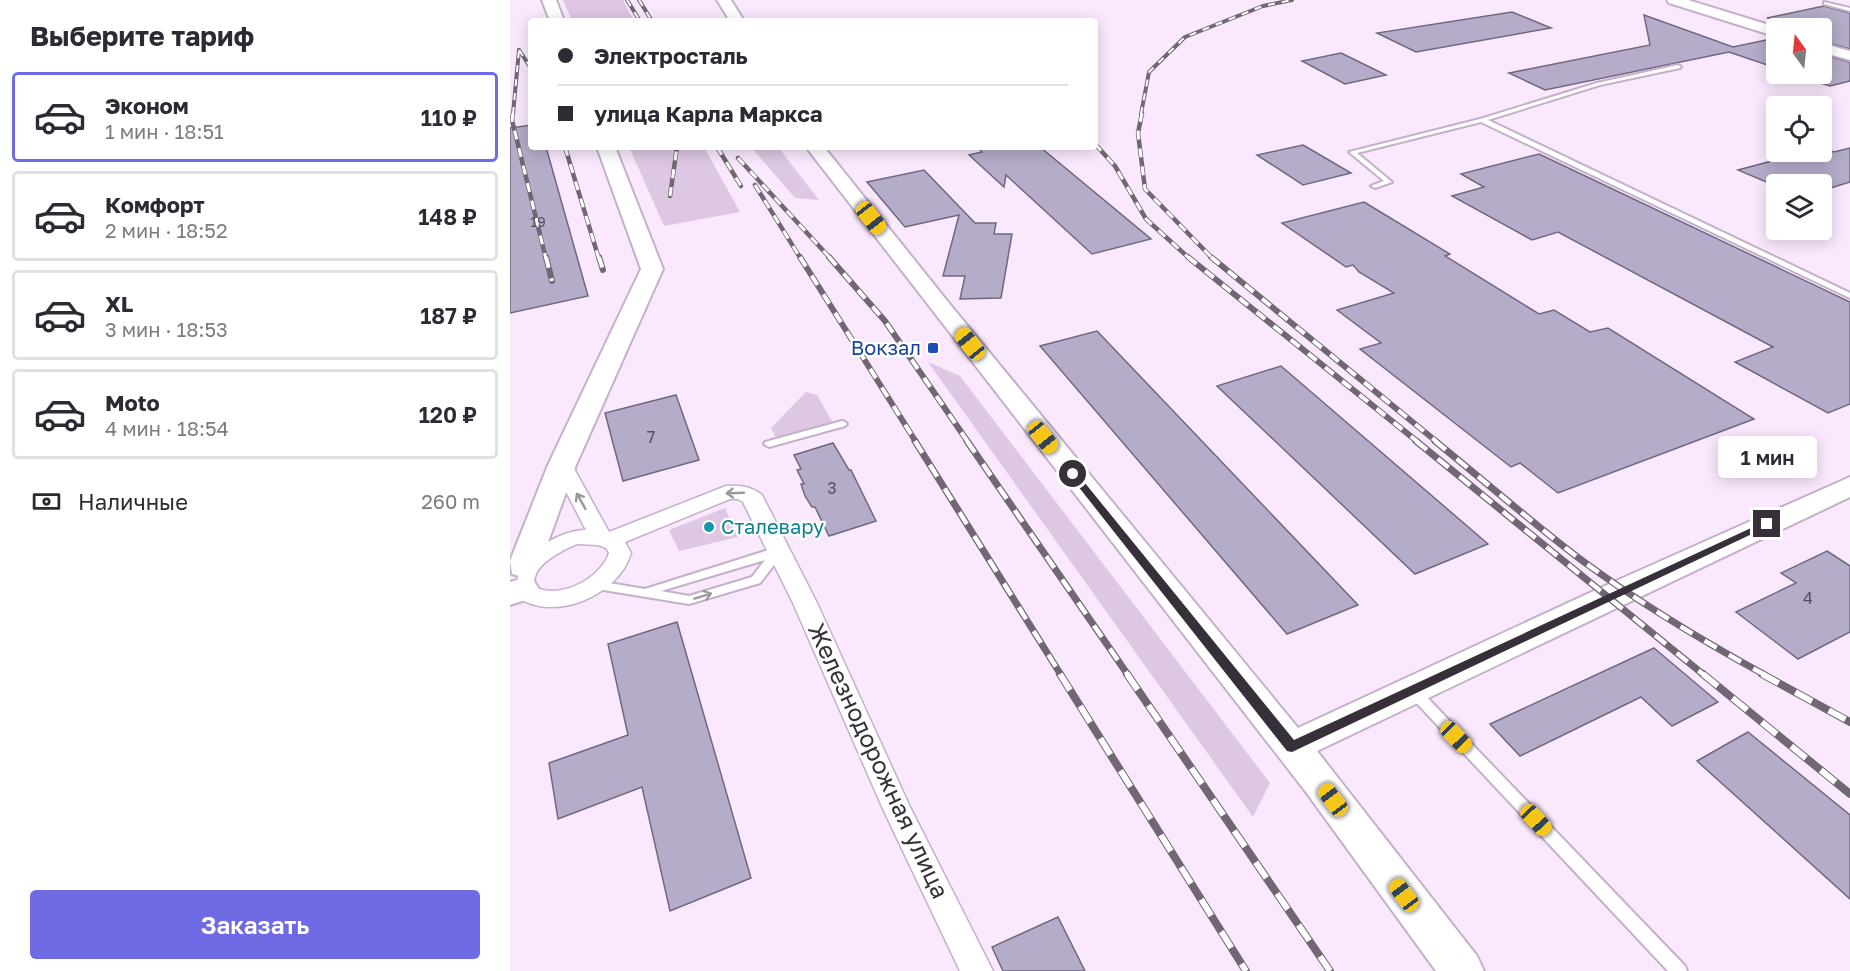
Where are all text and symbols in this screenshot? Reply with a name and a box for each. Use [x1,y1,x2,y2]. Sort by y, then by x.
north arrow [1766,18,1832,84]
map controls [1766,18,1832,240]
text: Выберите тариф [30,20,254,52]
text: Электросталь [594,42,748,69]
icon: car [33,90,87,144]
text: Эконом [105,92,189,119]
button: locate [1766,96,1832,162]
text: улица Карла Маркса [594,100,823,127]
text: 110 ₽ [421,104,477,131]
text: 1 мин · 18:51 [105,119,224,143]
button: layers [1766,174,1832,240]
icon: car [33,189,87,243]
text: Комфорт [105,191,205,218]
car [853,198,889,238]
text: 148 ₽ [418,203,477,230]
house number: 19 [530,213,546,230]
text: 2 мин · 18:52 [105,218,228,242]
icon: car [33,288,87,342]
text: XL [105,290,133,317]
text: 187 ₽ [420,302,477,329]
text: 3 мин · 18:53 [105,317,228,341]
car [952,324,988,364]
place label: Вокзал [851,335,921,359]
marker: Вокзал [926,341,940,355]
icon: car [33,387,87,441]
text: Moto [105,389,160,416]
text: 120 ₽ [419,401,477,428]
text: 4 мин · 18:54 [105,416,229,440]
car [1025,417,1061,457]
house number: 7 [647,427,655,447]
callout: 1 мин [1718,437,1816,479]
text: 1 мин [1741,445,1794,469]
route start [1059,460,1086,487]
house number: 3 [827,478,837,498]
icon: cash [30,485,63,518]
one-way arrow [725,487,745,499]
text: Наличные [78,488,188,515]
text: 260 m [421,489,480,513]
one-way arrow [575,493,587,510]
route end [1753,510,1780,537]
place label: Сталевару [721,514,824,538]
marker: Сталевару [702,520,716,534]
house number: 4 [1803,588,1813,608]
one-way arrow [693,590,712,601]
street label: Железнодорожная улица [803,618,956,903]
car [1437,718,1475,756]
car [1315,780,1351,820]
car [1517,801,1555,839]
car [1386,875,1422,915]
button: Заказать [30,890,480,959]

